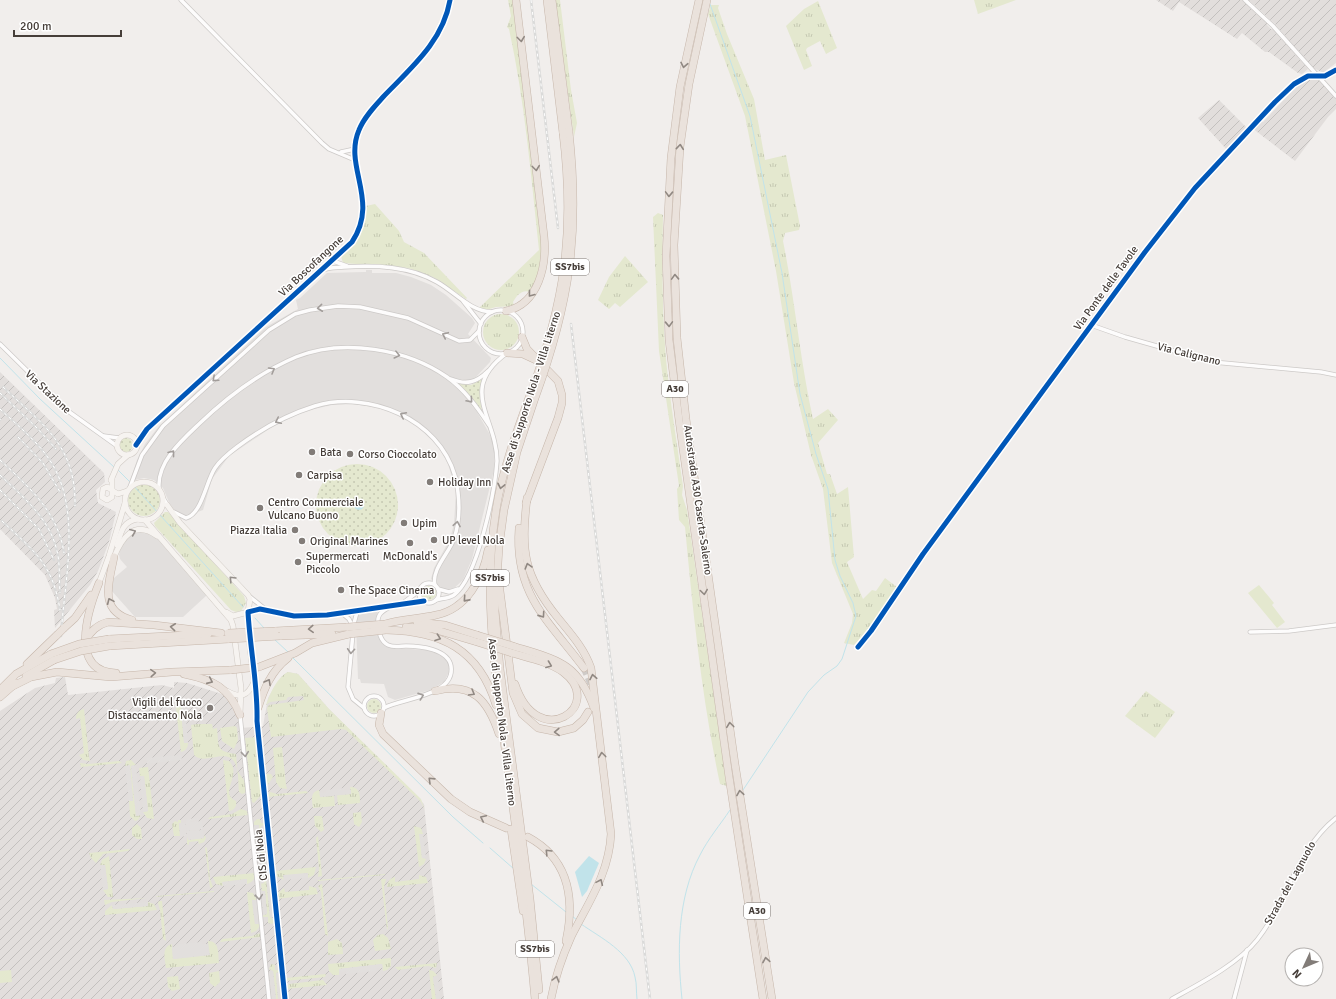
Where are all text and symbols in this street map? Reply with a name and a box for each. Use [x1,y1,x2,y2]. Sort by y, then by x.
scale bar [14,12,121,38]
text: 200 m [20,19,52,34]
one-way arrow [516,36,525,42]
one-way arrow [681,62,689,68]
one-way arrow [675,144,684,150]
one-way arrow [531,165,540,171]
one-way arrow [665,191,673,197]
street label: Via Boscofangone [276,233,346,299]
street label: Via Ponte delle Tavole [1071,243,1141,333]
road number: SS7bis [551,259,589,275]
one-way arrow [670,274,679,280]
one-way arrow [529,290,536,297]
one-way arrow [317,304,323,313]
street label: Asse di Supporto Nola - Villa Literno [499,309,563,474]
one-way arrow [665,321,673,327]
one-way arrow [442,332,449,340]
street label: Via Calignano [1156,340,1222,368]
one-way arrow [394,351,400,359]
street label: Via Stazione [22,367,74,417]
one-way arrow [268,368,275,375]
one-way arrow [212,375,220,382]
road number: A30 [662,381,688,397]
one-way arrow [466,395,473,402]
one-way arrow [400,413,408,420]
one-way arrow [275,416,283,424]
street label: Autostrada A30 Caserta-Salerno [681,424,715,576]
place label: Bata [320,446,342,459]
marker: Bata [307,447,317,457]
place label: Corso Cioccolato [358,448,437,461]
marker: Corso Cioccolato [345,449,355,459]
one-way arrow [168,450,175,457]
place label: Carpisa [307,469,343,482]
marker: Carpisa [294,470,304,480]
place label: Holiday Inn [438,476,491,489]
marker: Holiday Inn [425,477,435,487]
one-way arrow [498,483,506,489]
place label: Centro Commerciale Vulcano Buono [268,496,364,522]
marker: Centro Commerciale Vulcano Buono [255,503,265,513]
place label: Upim [412,517,437,530]
marker: Upim [399,518,409,528]
one-way arrow [453,521,461,527]
place label: Piazza Italia [230,524,287,537]
marker: Piazza Italia [290,525,300,535]
one-way arrow [129,529,137,537]
place label: UP level Nola [442,534,505,547]
place label: Original Marines [310,535,389,548]
marker: UP level Nola [429,535,439,545]
marker: Original Marines [297,536,307,546]
marker: McDonald's [405,538,415,548]
place label: Supermercati Piccolo [306,550,369,576]
place label: McDonald's [383,550,437,563]
marker: Supermercati Piccolo [293,557,303,567]
one-way arrow [524,563,533,570]
road number: SS7bis [471,570,509,586]
one-way arrow [230,576,237,584]
place label: The Space Cinema [349,584,435,597]
marker: The Space Cinema [336,585,346,595]
one-way arrow [699,589,708,595]
one-way arrow [463,594,470,601]
one-way arrow [107,598,115,605]
one-way arrow [537,610,544,617]
one-way arrow [170,622,177,631]
one-way arrow [308,624,314,633]
one-way arrow [434,633,441,641]
street label: Asse di Supporto Nola - Villa Literno [485,637,519,807]
one-way arrow [347,648,356,654]
one-way arrow [545,661,552,669]
one-way arrow [150,668,156,677]
one-way arrow [589,674,597,680]
one-way arrow [205,676,213,684]
one-way arrow [264,679,271,686]
one-way arrow [468,689,476,696]
one-way arrow [417,692,424,701]
place label: Vigili del fuoco Distaccamento Nola [108,696,202,722]
marker: Vigili del fuoco Distaccamento Nola [205,703,215,713]
one-way arrow [726,722,735,728]
one-way arrow [554,727,560,736]
one-way arrow [240,751,249,757]
one-way arrow [598,751,607,758]
one-way arrow [428,777,436,785]
one-way arrow [736,790,745,796]
one-way arrow [480,815,487,823]
street label: CIS di Nola [252,828,270,881]
street label: Strada del Lagnuolo [1262,839,1319,927]
one-way arrow [545,849,553,857]
one-way arrow [595,879,603,887]
one-way arrow [254,894,263,900]
road number: A30 [744,903,770,919]
road number: SS7bis [516,941,554,957]
north arrow [1284,947,1324,987]
one-way arrow [762,957,770,964]
text: N [1290,966,1305,981]
one-way arrow [551,975,560,982]

